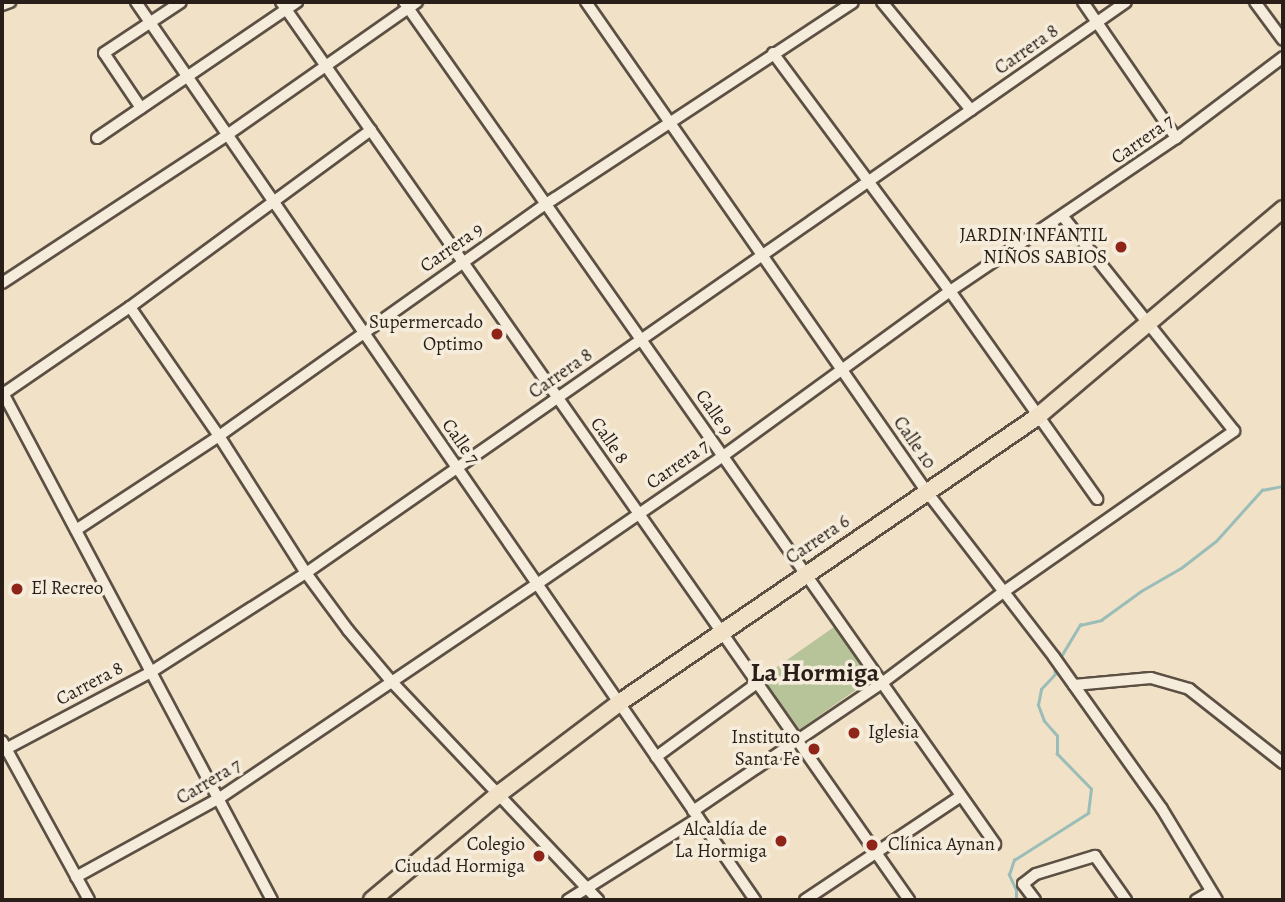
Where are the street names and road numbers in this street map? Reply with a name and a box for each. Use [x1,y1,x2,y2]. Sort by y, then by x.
street label: Carrera 8 [991,20,1063,80]
street label: Carrera 7 [1107,110,1179,170]
street label: Carrera 9 [416,218,488,278]
street label: Carrera 8 [525,344,597,404]
street label: Calle 9 [690,386,738,440]
street label: Calle 10 [888,412,940,474]
street label: Calle 8 [585,413,633,469]
street label: Calle 7 [436,415,484,469]
street label: Carrera 7 [642,435,714,495]
street label: Carrera 6 [782,510,854,570]
street label: Carrera 8 [53,657,127,711]
street label: Carrera 7 [173,754,245,810]

